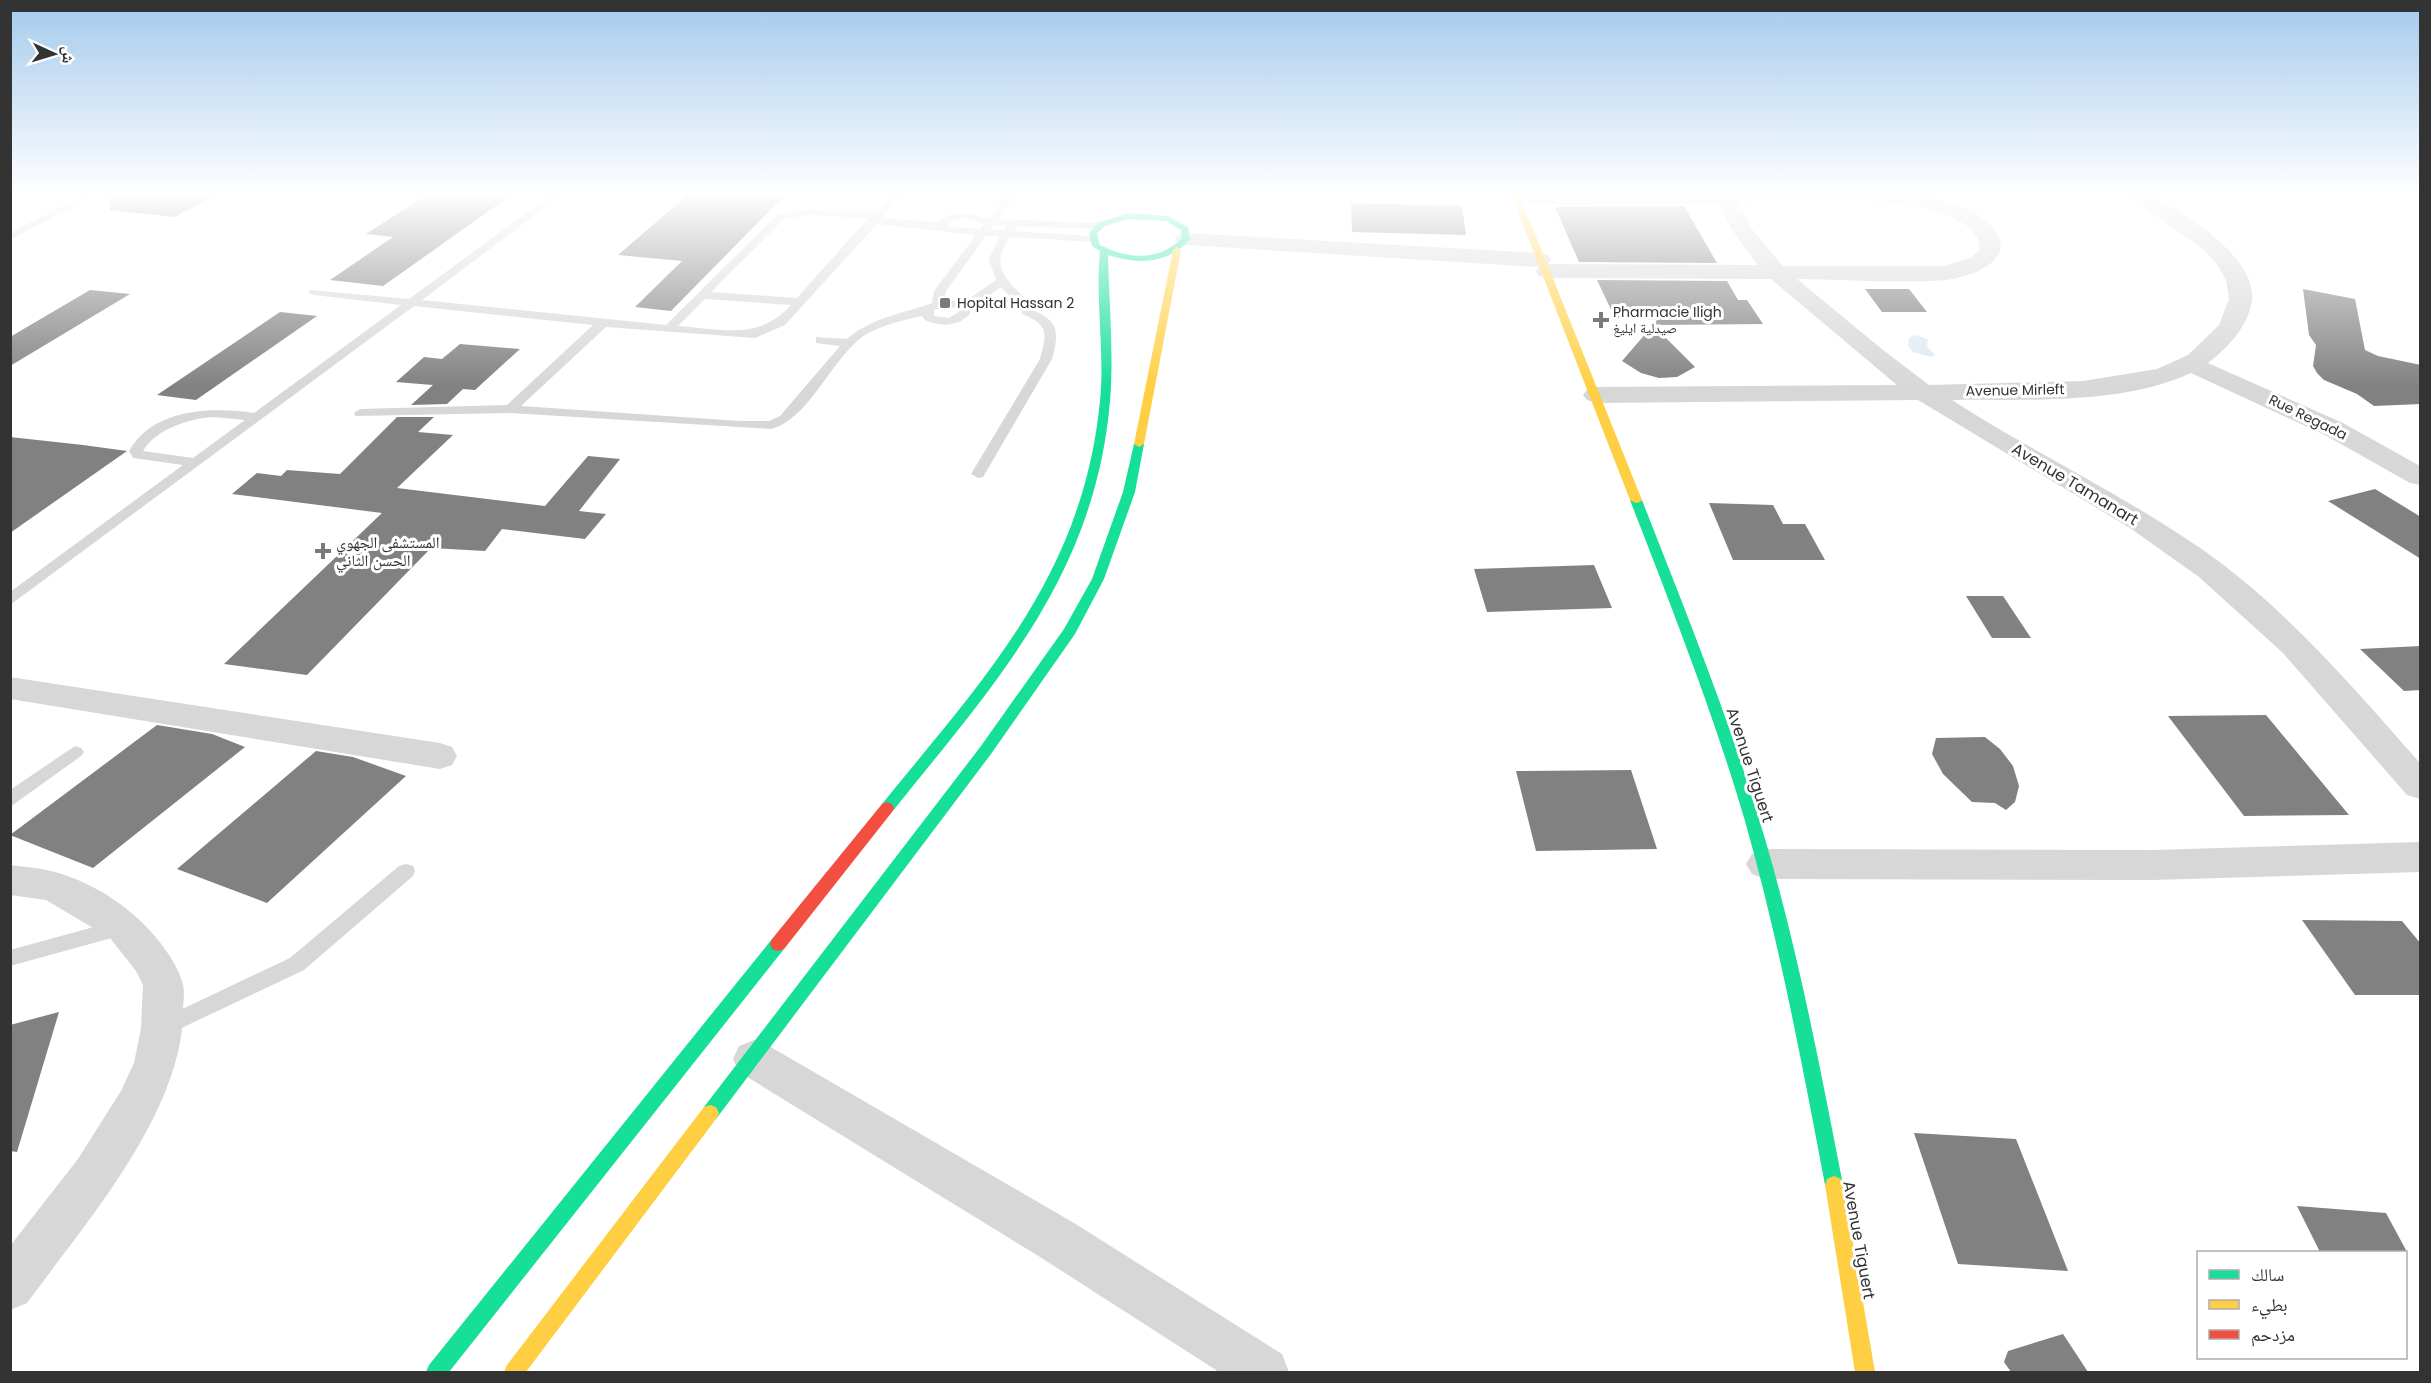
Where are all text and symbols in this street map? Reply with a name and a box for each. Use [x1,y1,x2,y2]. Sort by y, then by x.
north arrow [24,24,84,84]
text: ش [56,46,81,64]
place label: Hopital Hassan 2 [957,293,1074,313]
marker: Hopital Hassan 2 [938,296,952,310]
place label: Pharmacie Iligh صيدلية ايليغ [1613,302,1722,338]
marker: Pharmacie Iligh صيدلية ايليغ [1594,313,1608,327]
street label: Avenue Mirleft [1965,379,2065,401]
street label: Rue Regada [2265,389,2351,445]
street label: Avenue Tamanart [2007,437,2143,531]
place label: المستشفى الجهوي الحسن الثاني [336,531,440,573]
marker: المستشفى الجهوي الحسن الثاني [314,542,332,560]
street label: Avenue Tiguert [1721,705,1779,826]
street label: Avenue Tiguert [1837,1179,1881,1301]
legend [2197,1251,2407,1359]
text: سالك [2251,1262,2284,1287]
text: بطيء [2251,1292,2288,1320]
text: مزدحم [2251,1322,2295,1347]

